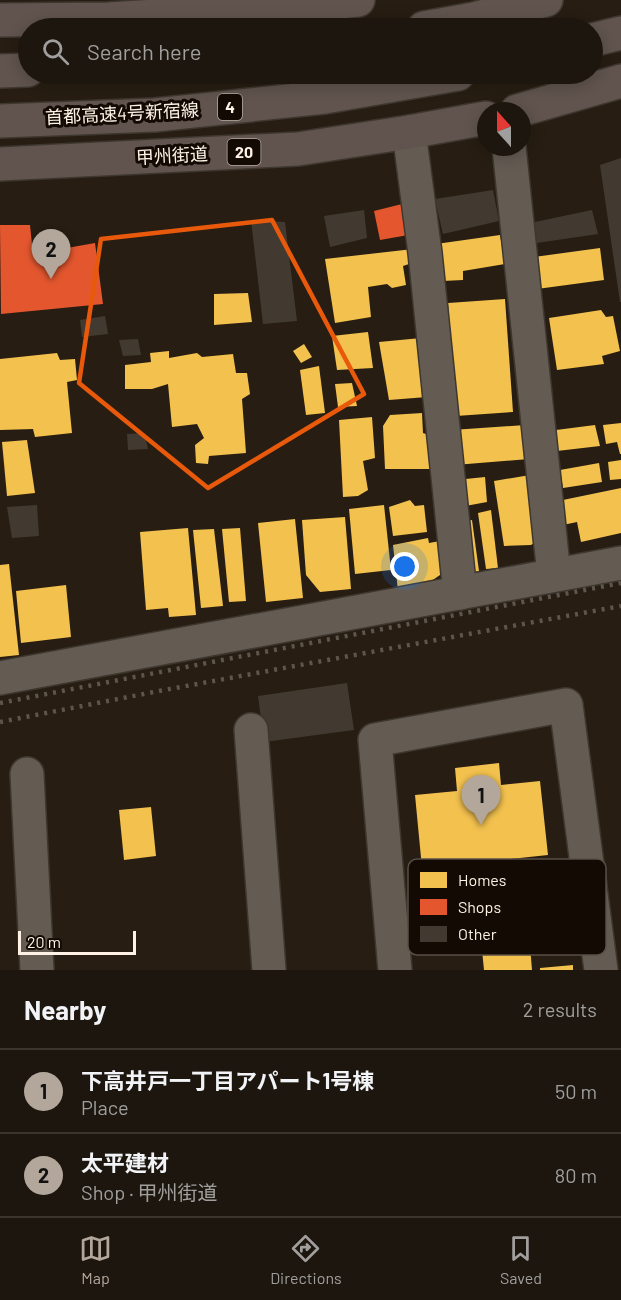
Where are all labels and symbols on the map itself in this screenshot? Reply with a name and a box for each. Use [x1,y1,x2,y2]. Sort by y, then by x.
road number: 4 [218,94,242,120]
street label: 首都高速4号新宿線 [45,98,199,128]
north arrow [477,102,531,156]
road number: 20 [228,139,260,165]
street label: 甲州街道 [135,142,208,168]
pin: 2 [32,230,70,279]
your location [390,552,419,581]
pin: 1 [462,776,500,825]
legend [408,859,606,955]
text: Homes [458,870,506,889]
text: Shops [458,897,501,916]
text: Other [458,924,497,943]
scale bar [18,928,136,956]

